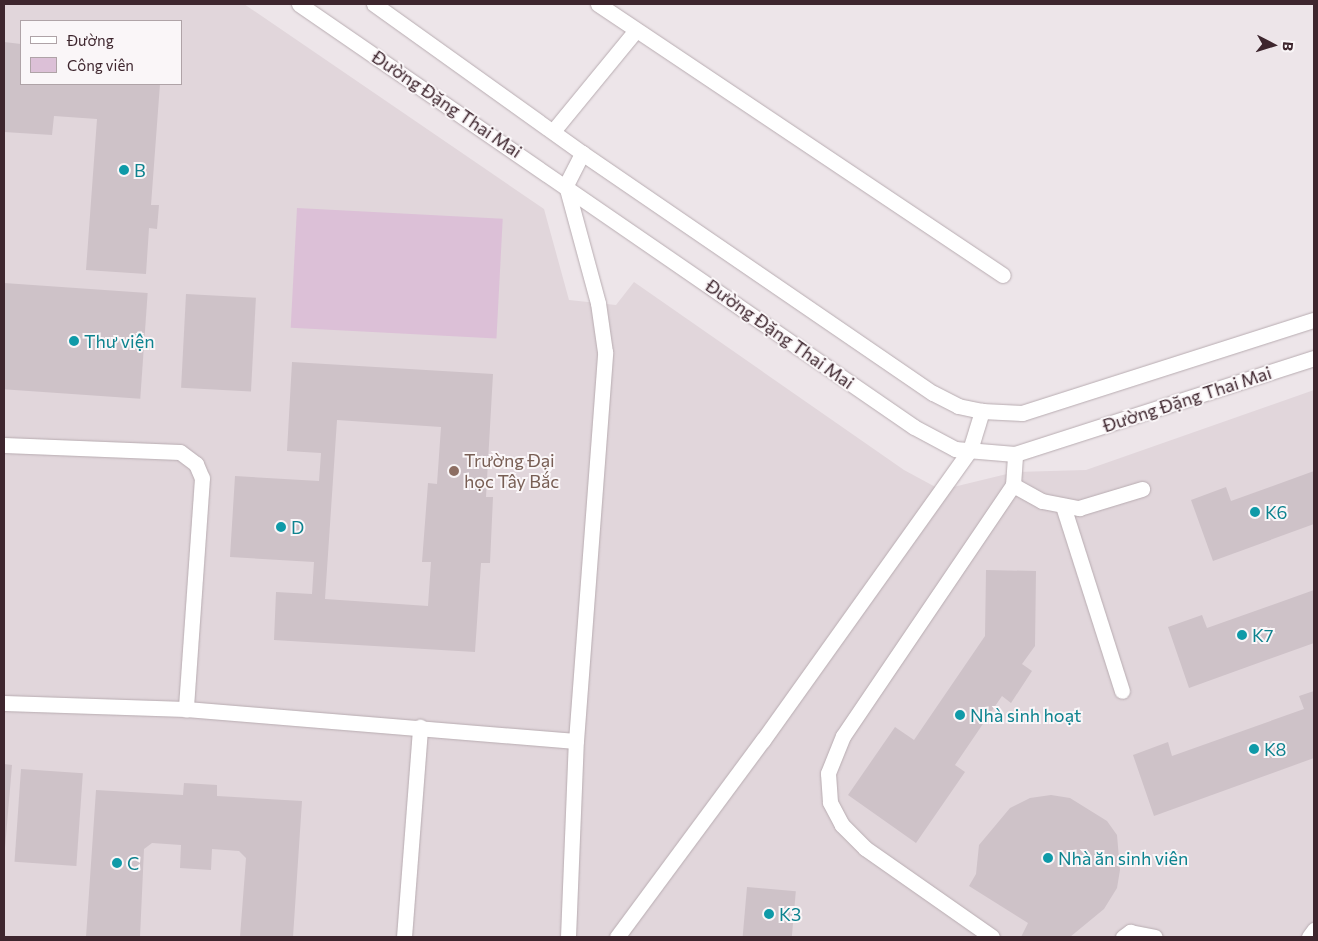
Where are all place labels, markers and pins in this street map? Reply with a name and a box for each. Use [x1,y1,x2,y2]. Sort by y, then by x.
place label: B [134,159,146,181]
marker: B [118,164,130,176]
place label: Thư viện [84,330,154,352]
marker: Thư viện [68,335,80,347]
place label: Trường Đại học Tây Bắc [464,450,559,492]
marker: Trường Đại học Tây Bắc [448,465,460,477]
place label: K6 [1265,501,1287,523]
marker: K6 [1249,506,1261,518]
place label: D [291,516,304,538]
marker: D [275,521,287,533]
place label: K7 [1252,624,1274,646]
marker: K7 [1236,629,1248,641]
place label: Nhà sinh hoạt [970,704,1081,726]
marker: Nhà sinh hoạt [954,709,966,721]
place label: K8 [1264,738,1286,760]
marker: K8 [1248,743,1260,755]
place label: Nhà ăn sinh viên [1058,847,1188,869]
place label: C [127,852,139,874]
marker: Nhà ăn sinh viên [1042,852,1054,864]
marker: C [111,857,123,869]
place label: K3 [779,903,801,925]
marker: K3 [763,908,775,920]

